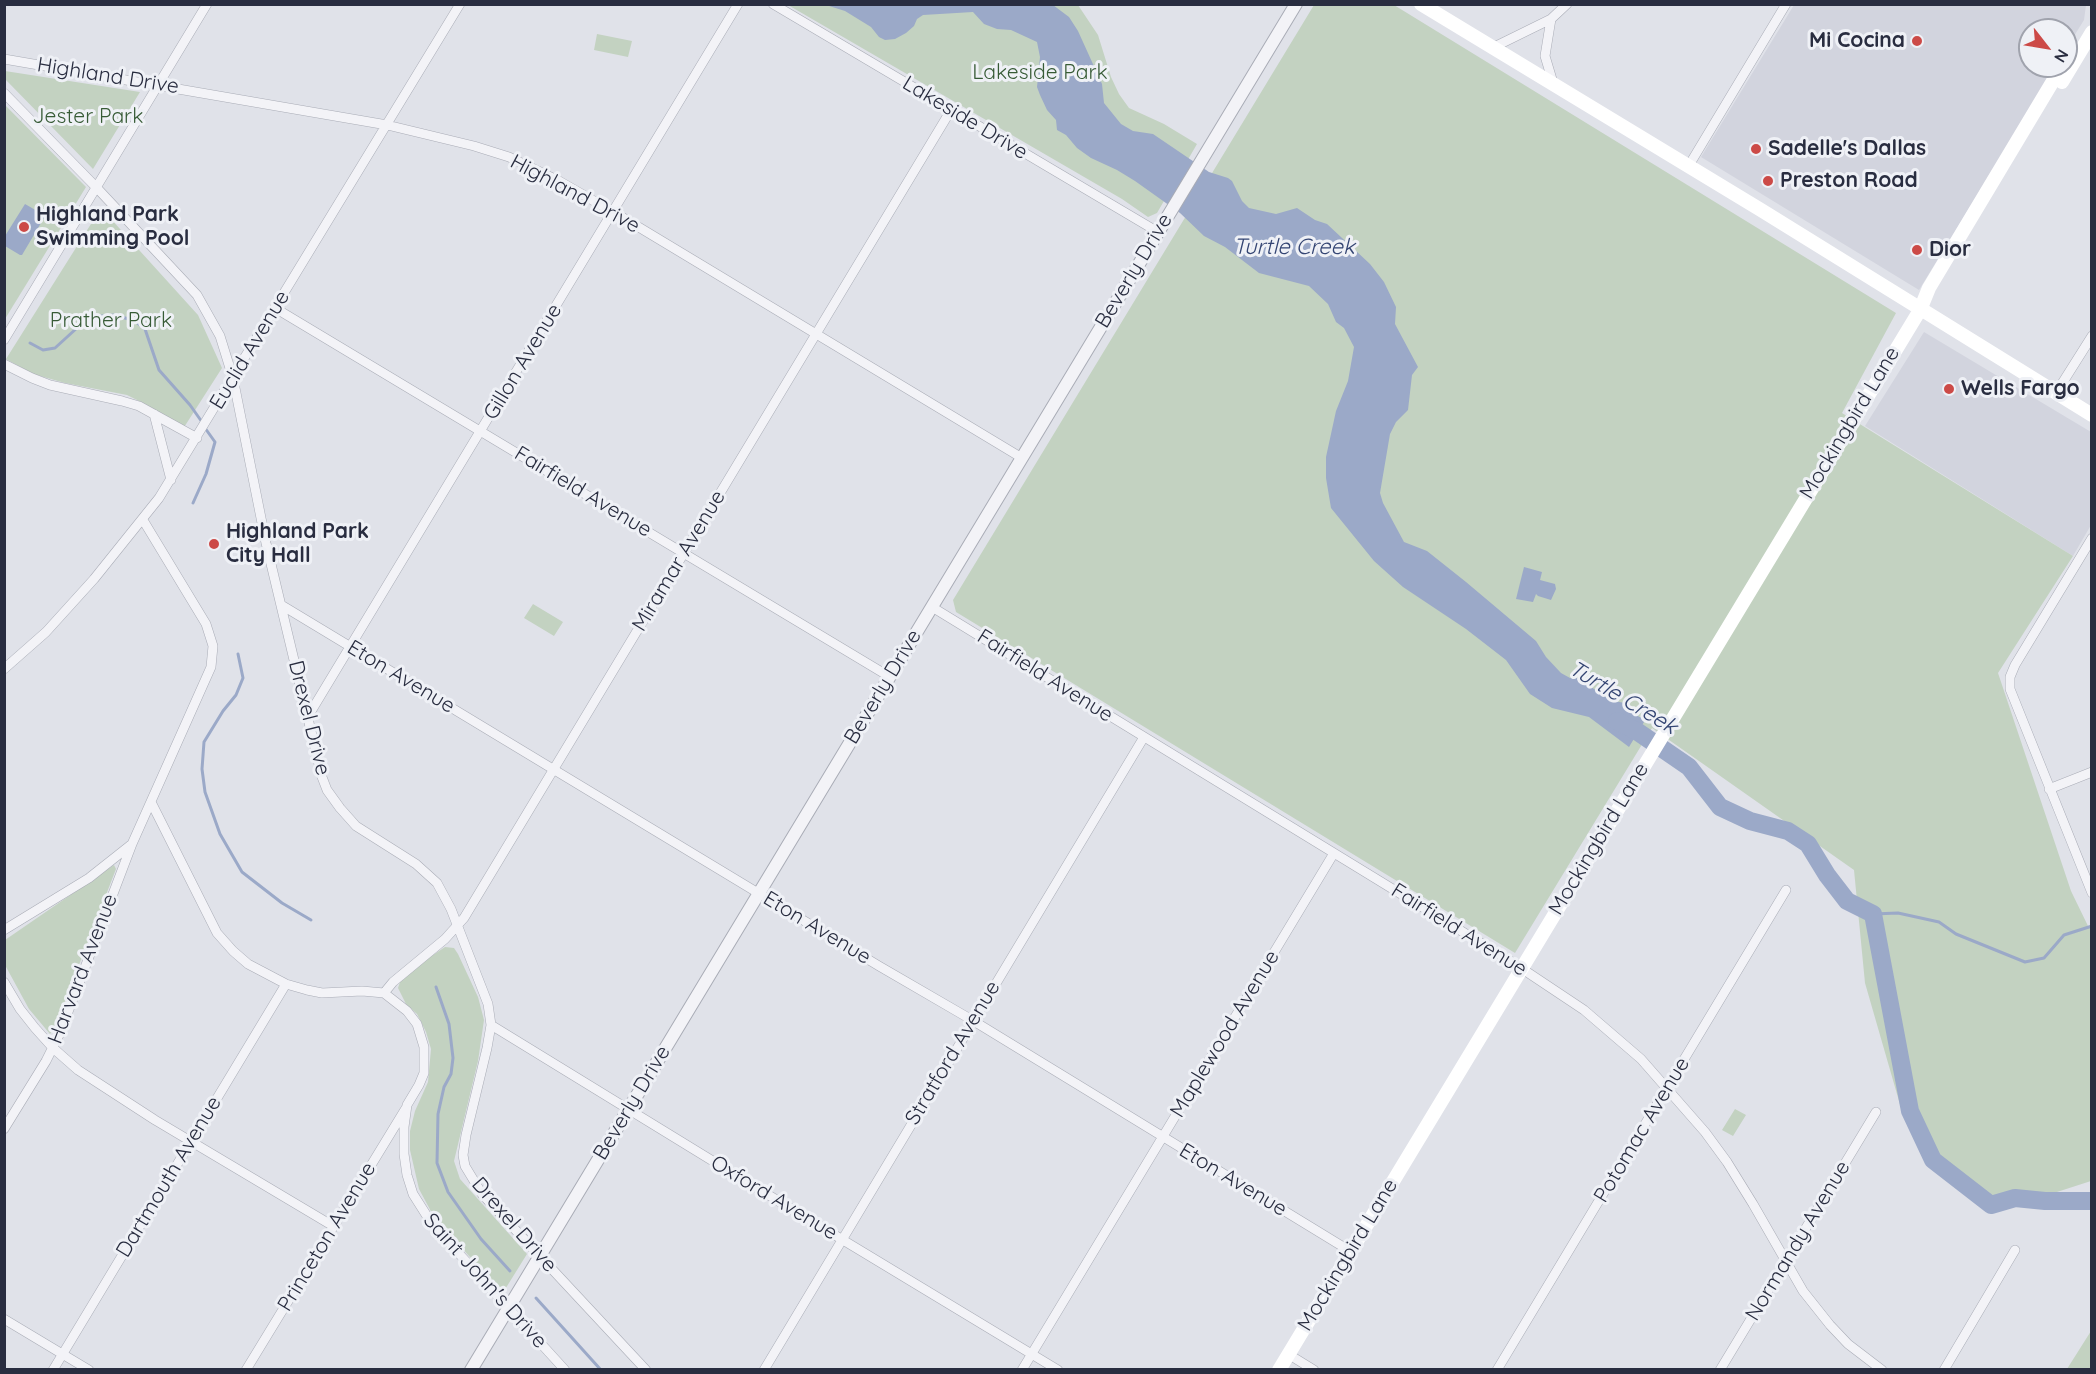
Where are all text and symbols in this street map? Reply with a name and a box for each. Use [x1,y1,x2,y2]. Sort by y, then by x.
north arrow [2018,18,2078,78]
place label: Mi Cocina [1809,28,1905,54]
marker: Mi Cocina [1910,34,1924,48]
text: N [2050,46,2073,66]
street label: Highland Drive [35,52,181,100]
park label: Lakeside Park [972,60,1108,86]
street label: Lakeside Drive [898,71,1032,165]
park label: Jester Park [33,104,143,130]
place label: Sadelle's Dallas [1768,136,1926,162]
marker: Sadelle's Dallas [1749,142,1763,156]
street label: Highland Drive [506,149,644,239]
place label: Preston Road [1780,168,1918,194]
marker: Preston Road [1761,174,1775,188]
place label: Highland Park Swimming Pool [36,202,189,252]
street label: Beverly Drive [1090,209,1178,333]
marker: Highland Park Swimming Pool [17,220,31,234]
water label: Turtle Creek [1233,234,1355,260]
place label: Dior [1929,237,1971,263]
marker: Dior [1910,243,1924,257]
street label: Euclid Avenue [205,286,295,414]
street label: Gillon Avenue [478,299,568,425]
park label: Prather Park [50,308,172,334]
street label: Mockingbird Lane [1795,342,1905,504]
place label: Wells Fargo [1961,376,2080,402]
marker: Wells Fargo [1942,382,1956,396]
street label: Fairfield Avenue [510,441,656,543]
street label: Miramar Avenue [627,486,731,636]
place label: Highland Park City Hall [226,519,369,569]
marker: Highland Park City Hall [207,537,221,551]
street label: Fairfield Avenue [972,624,1118,728]
street label: Beverly Drive [839,625,927,749]
street label: Eton Avenue [343,635,459,719]
water label: Turtle Creek [1564,655,1682,741]
street label: Drexel Drive [283,658,335,778]
street label: Mockingbird Lane [1544,758,1654,920]
street label: Fairfield Avenue [1386,878,1532,982]
street label: Eton Avenue [759,886,875,970]
street label: Harvard Avenue [43,890,123,1048]
street label: Maplewood Avenue [1165,946,1285,1122]
street label: Stratford Avenue [900,976,1006,1130]
street label: Beverly Drive [588,1041,676,1165]
street label: Potomac Avenue [1589,1053,1695,1207]
street label: Dartmouth Avenue [111,1092,227,1262]
street label: Eton Avenue [1175,1138,1291,1222]
street label: Oxford Avenue [706,1150,842,1246]
street label: Normandy Avenue [1740,1156,1856,1326]
street label: Princeton Avenue [273,1158,381,1316]
street label: Drexel Drive [466,1172,562,1278]
street label: Mockingbird Lane [1293,1174,1403,1336]
street label: Saint John's Drive [418,1208,552,1354]

